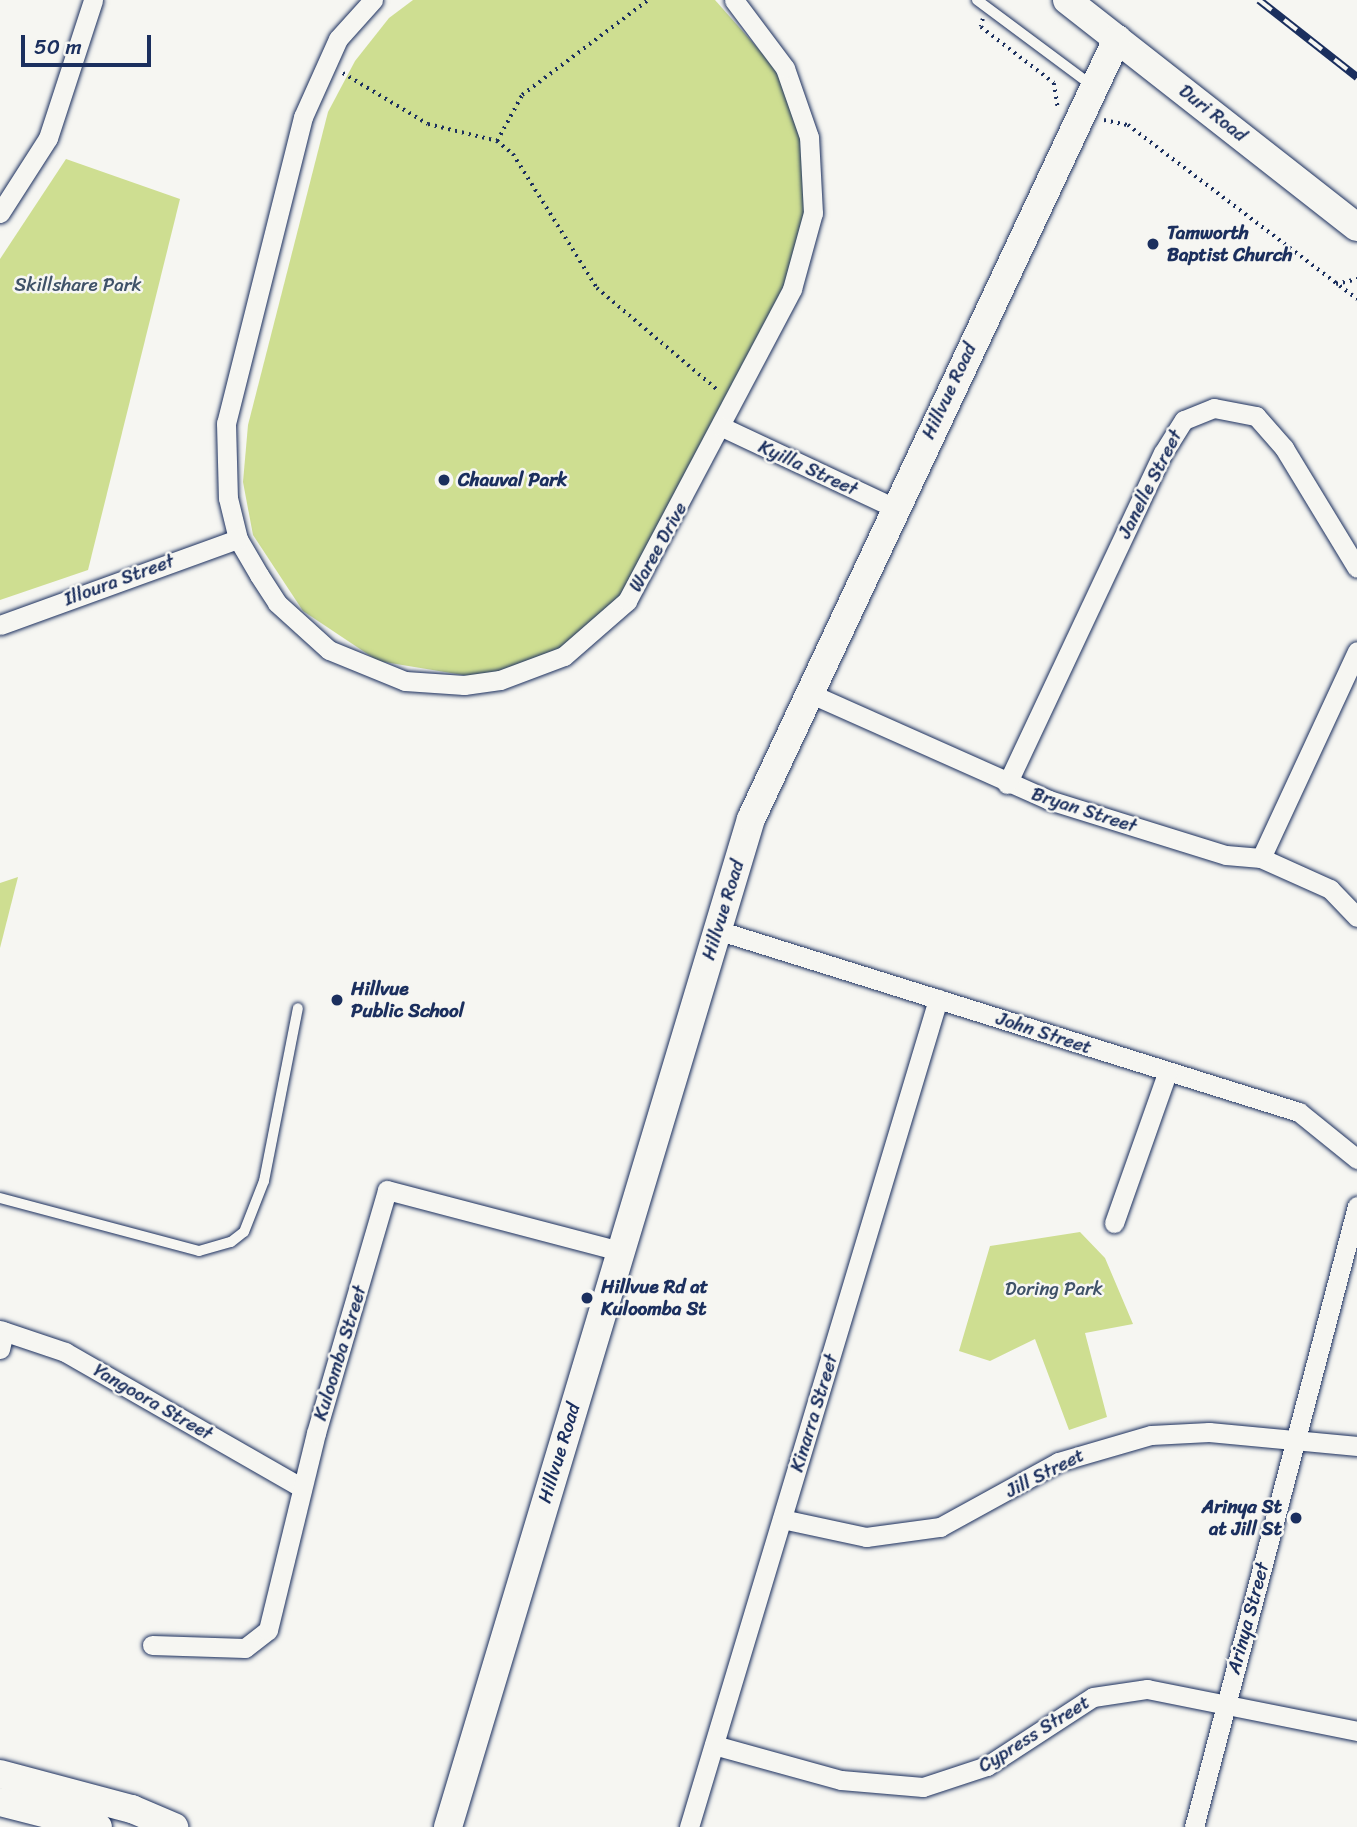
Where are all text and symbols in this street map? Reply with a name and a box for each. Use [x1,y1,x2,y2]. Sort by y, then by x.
scale bar [24,21,154,65]
text: 50 m [34,28,82,66]
street label: Duri Road [1174,79,1252,147]
place label: Tamworth Baptist Church [1167,222,1292,266]
marker: Tamworth Baptist Church [1145,236,1161,252]
park label: Skillshare Park [14,274,142,296]
street label: Hillvue Road [917,339,981,443]
street label: Janelle Street [1113,426,1187,542]
street label: Kyilla Street [755,435,861,501]
place label: Chauval Park [458,469,567,491]
marker: Chauval Park [436,472,452,488]
street label: Waree Drive [624,498,692,596]
street label: Illoura Street [61,550,177,610]
street label: Bryan Street [1028,782,1140,838]
street label: Hillvue Road [697,857,749,963]
place label: Hillvue Public School [351,978,464,1022]
marker: Hillvue Public School [329,992,345,1008]
street label: John Street [993,1007,1095,1059]
place label: Hillvue Rd at Kuloomba St [601,1276,708,1320]
park label: Doring Park [1005,1278,1103,1300]
street label: Kuloomba Street [309,1282,371,1424]
marker: Hillvue Rd at Kuloomba St [579,1290,595,1306]
street label: Kinarra Street [785,1351,843,1475]
street label: Yangoora Street [89,1359,217,1445]
street label: Hillvue Road [533,1400,585,1506]
street label: Jill Street [1002,1444,1088,1502]
place label: Arinya St at Jill St [1202,1496,1282,1540]
marker: Arinya St at Jill St [1288,1510,1304,1526]
street label: Arinya Street [1222,1559,1274,1677]
street label: Cypress Street [974,1691,1094,1777]

